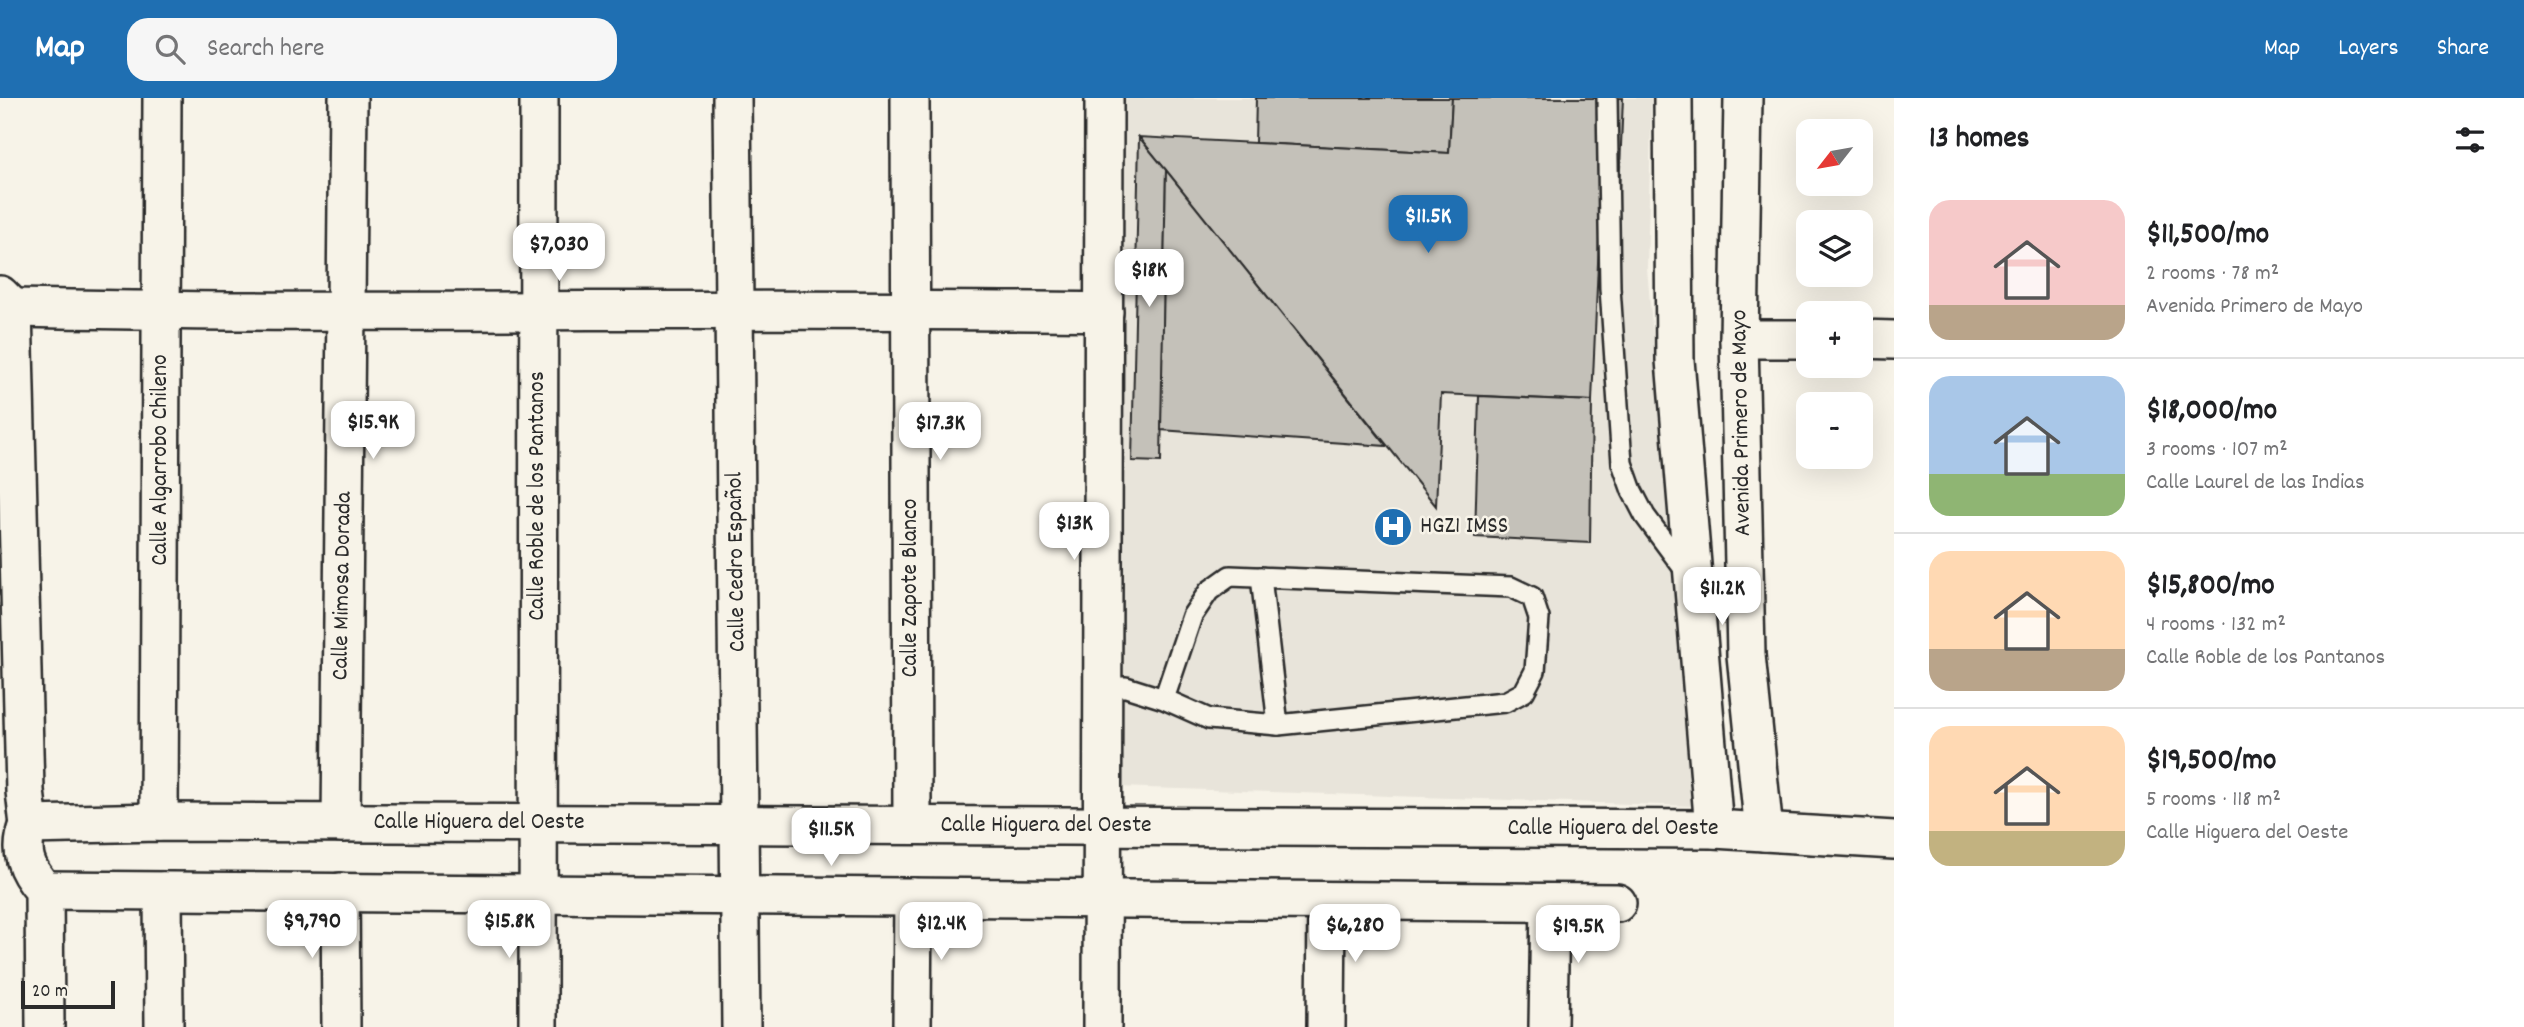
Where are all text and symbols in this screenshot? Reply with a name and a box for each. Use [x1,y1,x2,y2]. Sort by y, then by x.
search box [127,18,617,81]
text: Map [35,26,85,73]
icon: search [151,30,189,68]
text: Search here [207,31,325,68]
text: Map [2264,32,2300,66]
text: Layers [2338,32,2399,66]
text: Share [2437,32,2489,66]
north arrow [1796,119,1872,196]
map controls [1796,119,1873,469]
text: 13 homes [1929,119,2029,162]
icon: filters [2451,121,2489,159]
pin: $11.5K [1371,195,1485,255]
text: $11.5K [1405,201,1451,234]
button: layers [1796,210,1873,287]
text: $11,500/mo [2146,215,2269,258]
pin: $7,030 [502,223,616,283]
icon: home [1985,228,2069,312]
text: $7,030 [529,229,589,262]
pin: $18K [1108,250,1190,309]
text: $18K [1131,255,1167,288]
text: 2 rooms · 78 m² [2146,258,2279,291]
text: Avenida Primero de Mayo [2146,291,2363,324]
button: + [1796,301,1873,378]
street label: Avenida Primero de Mayo [1723,309,1761,537]
street label: Calle Algarrobo Chileno [144,354,178,566]
street label: Calle Roble de los Pantanos [521,371,555,621]
text: $18,000/mo [2146,391,2277,434]
button: − [1796,392,1873,469]
pin: $15.9K [316,402,430,461]
pin: $17.3K [883,402,997,462]
icon: home [1985,404,2069,488]
text: $15.9K [347,407,399,440]
text: $17.3K [915,408,965,441]
text: 3 rooms · 107 m² [2146,434,2288,467]
text: Calle Laurel de las Indias [2146,467,2365,500]
street label: Calle Cedro Español [718,471,756,652]
street label: Calle Mimosa Dorada [324,491,362,681]
street label: Calle Zapote Blanco [894,499,928,677]
pin: $13K [1033,503,1115,562]
hospital icon: HGZ1 IMSS [1372,506,1414,548]
text: $13K [1055,508,1093,541]
place label: HGZ1 IMSS [1420,510,1508,544]
text: $15,800/mo [2146,566,2275,609]
pin: $11.2K [1665,568,1779,627]
text: $11.2K [1699,573,1745,606]
icon: home [1985,579,2069,663]
text: 4 rooms · 132 m² [2146,609,2286,642]
text: Calle Roble de los Pantanos [2146,642,2385,675]
text: $19,500/mo [2146,741,2276,784]
icon: home [1985,754,2069,838]
text: 5 rooms · 118 m² [2146,784,2281,817]
street label: Calle Higuera del Oeste [373,806,585,840]
pin: $11.5K [774,808,888,868]
street label: Calle Higuera del Oeste [940,809,1152,843]
street label: Calle Higuera del Oeste [1507,812,1719,846]
text: $11.5K [808,814,854,847]
text: Calle Higuera del Oeste [2146,817,2348,850]
pin: $9,790 [255,900,369,960]
pin: $15.8K [452,900,566,960]
pin: $12.4K [884,902,998,962]
pin: $6,280 [1298,904,1412,964]
text: $9,790 [283,906,341,939]
text: $15.8K [483,906,535,939]
pin: $19.5K [1521,906,1635,965]
text: $12.4K [916,908,966,941]
text: $6,280 [1325,910,1385,943]
text: $19.5K [1552,911,1604,944]
scale bar [21,978,116,1010]
text: 20 m [32,979,68,1006]

